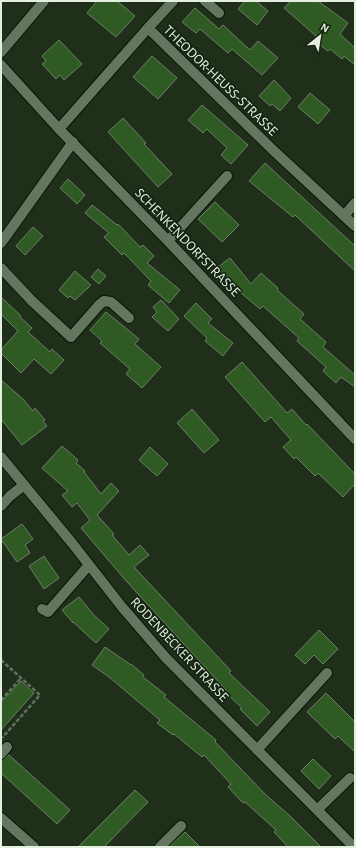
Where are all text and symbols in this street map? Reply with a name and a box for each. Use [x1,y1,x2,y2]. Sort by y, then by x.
north arrow [300,16,340,56]
text: N [319,21,331,34]
street label: THEODOR-HEUSS-STRASSE [161,23,280,139]
street label: SCHENKENDORFSTRASSE [132,186,243,300]
street label: RODENBECKER STRASSE [128,595,231,705]

